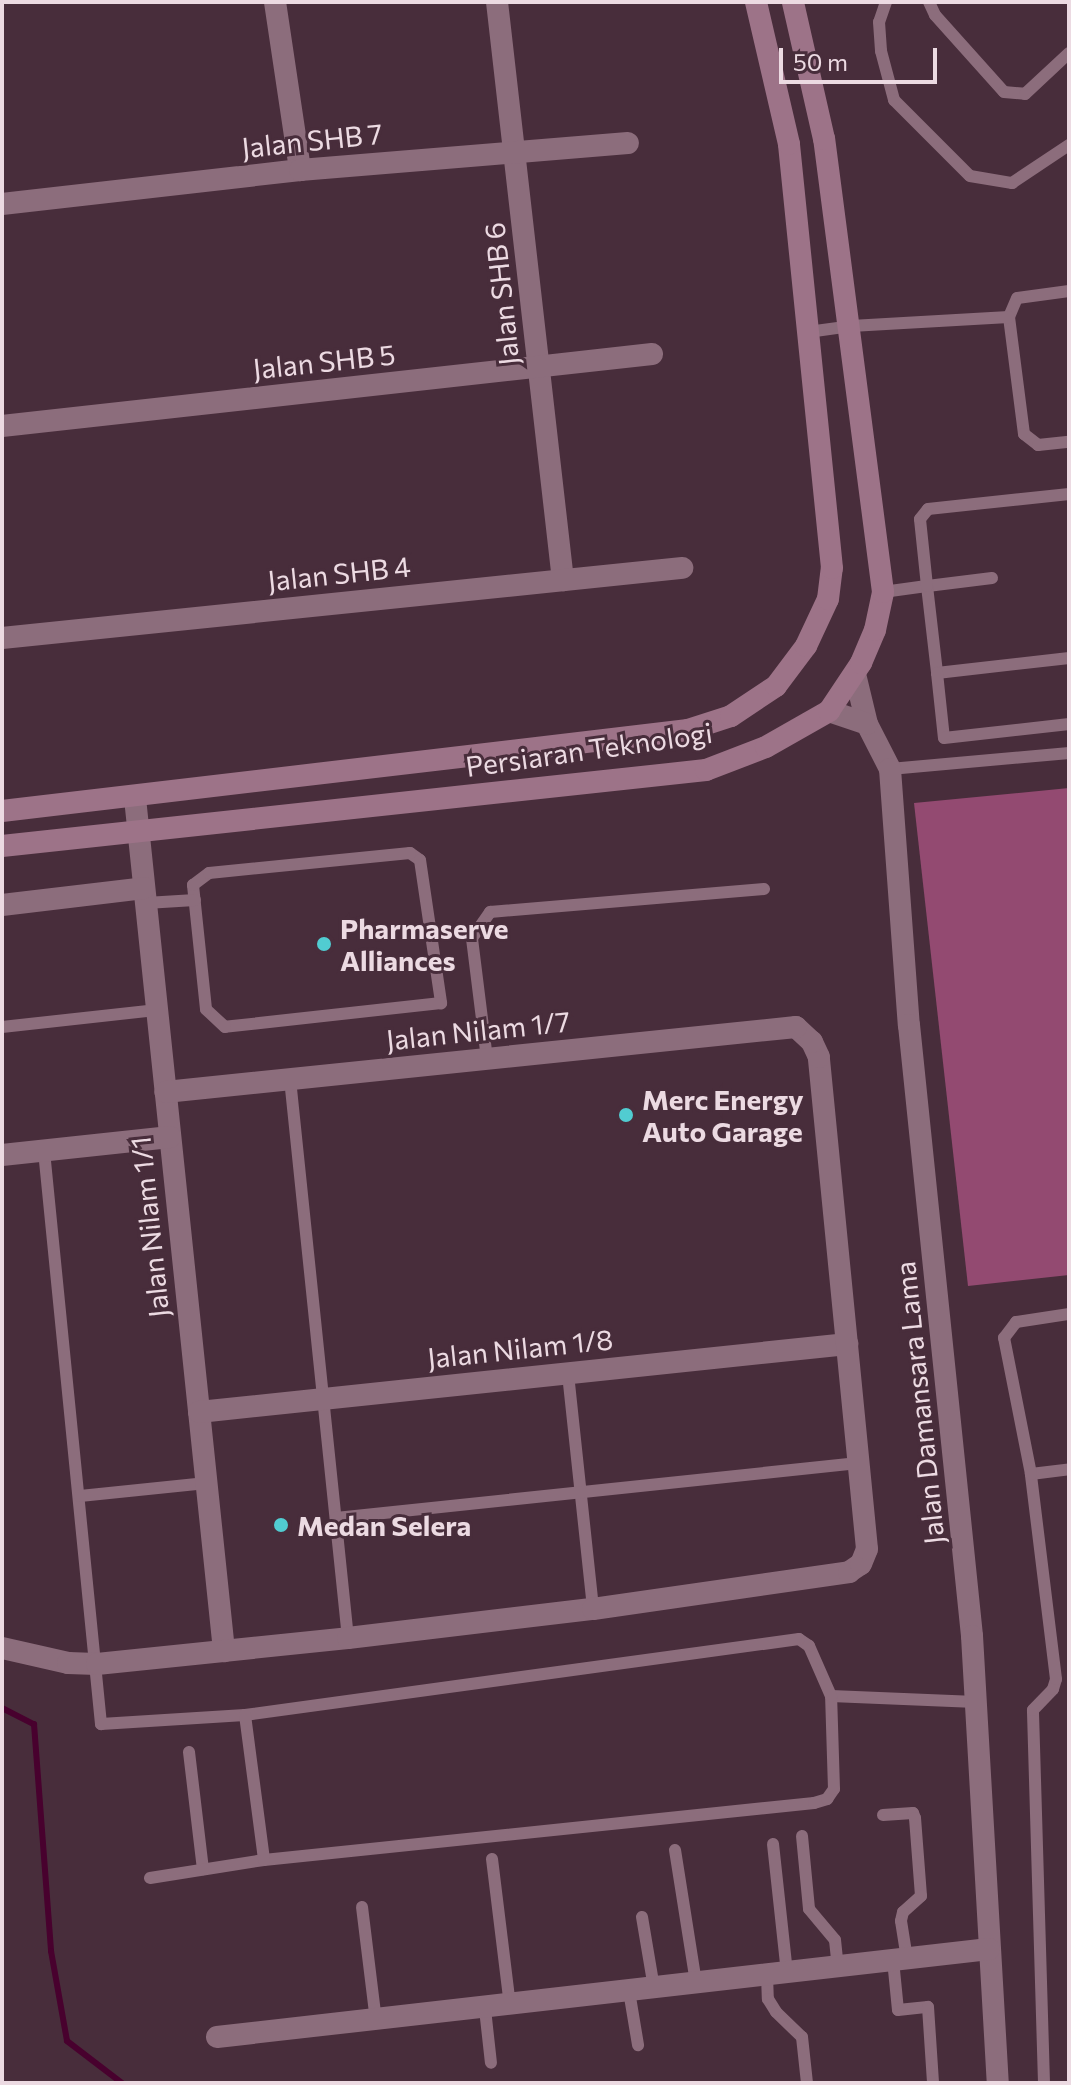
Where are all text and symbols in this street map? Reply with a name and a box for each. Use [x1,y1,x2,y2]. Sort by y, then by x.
scale bar [783,32,941,82]
text: 50 m [793,47,848,76]
street label: Jalan SHB 7 [240,116,384,164]
street label: Jalan SHB 6 [477,221,525,367]
street label: Jalan SHB 5 [251,337,397,385]
street label: Jalan SHB 4 [266,549,412,597]
street label: Persiaran Teknologi [463,715,715,783]
place label: Pharmaserve Alliances [340,911,509,977]
marker: Pharmaserve Alliances [315,935,333,953]
street label: Jalan Nilam 1/7 [384,1004,572,1056]
place label: Merc Energy Auto Garage [642,1082,804,1148]
marker: Merc Energy Auto Garage [617,1106,635,1124]
street label: Jalan Nilam 1/1 [123,1135,175,1319]
street label: Jalan Damansara Lama [887,1260,951,1546]
street label: Jalan Nilam 1/8 [426,1322,614,1374]
place label: Medan Selera [297,1508,471,1542]
marker: Medan Selera [272,1516,290,1534]

